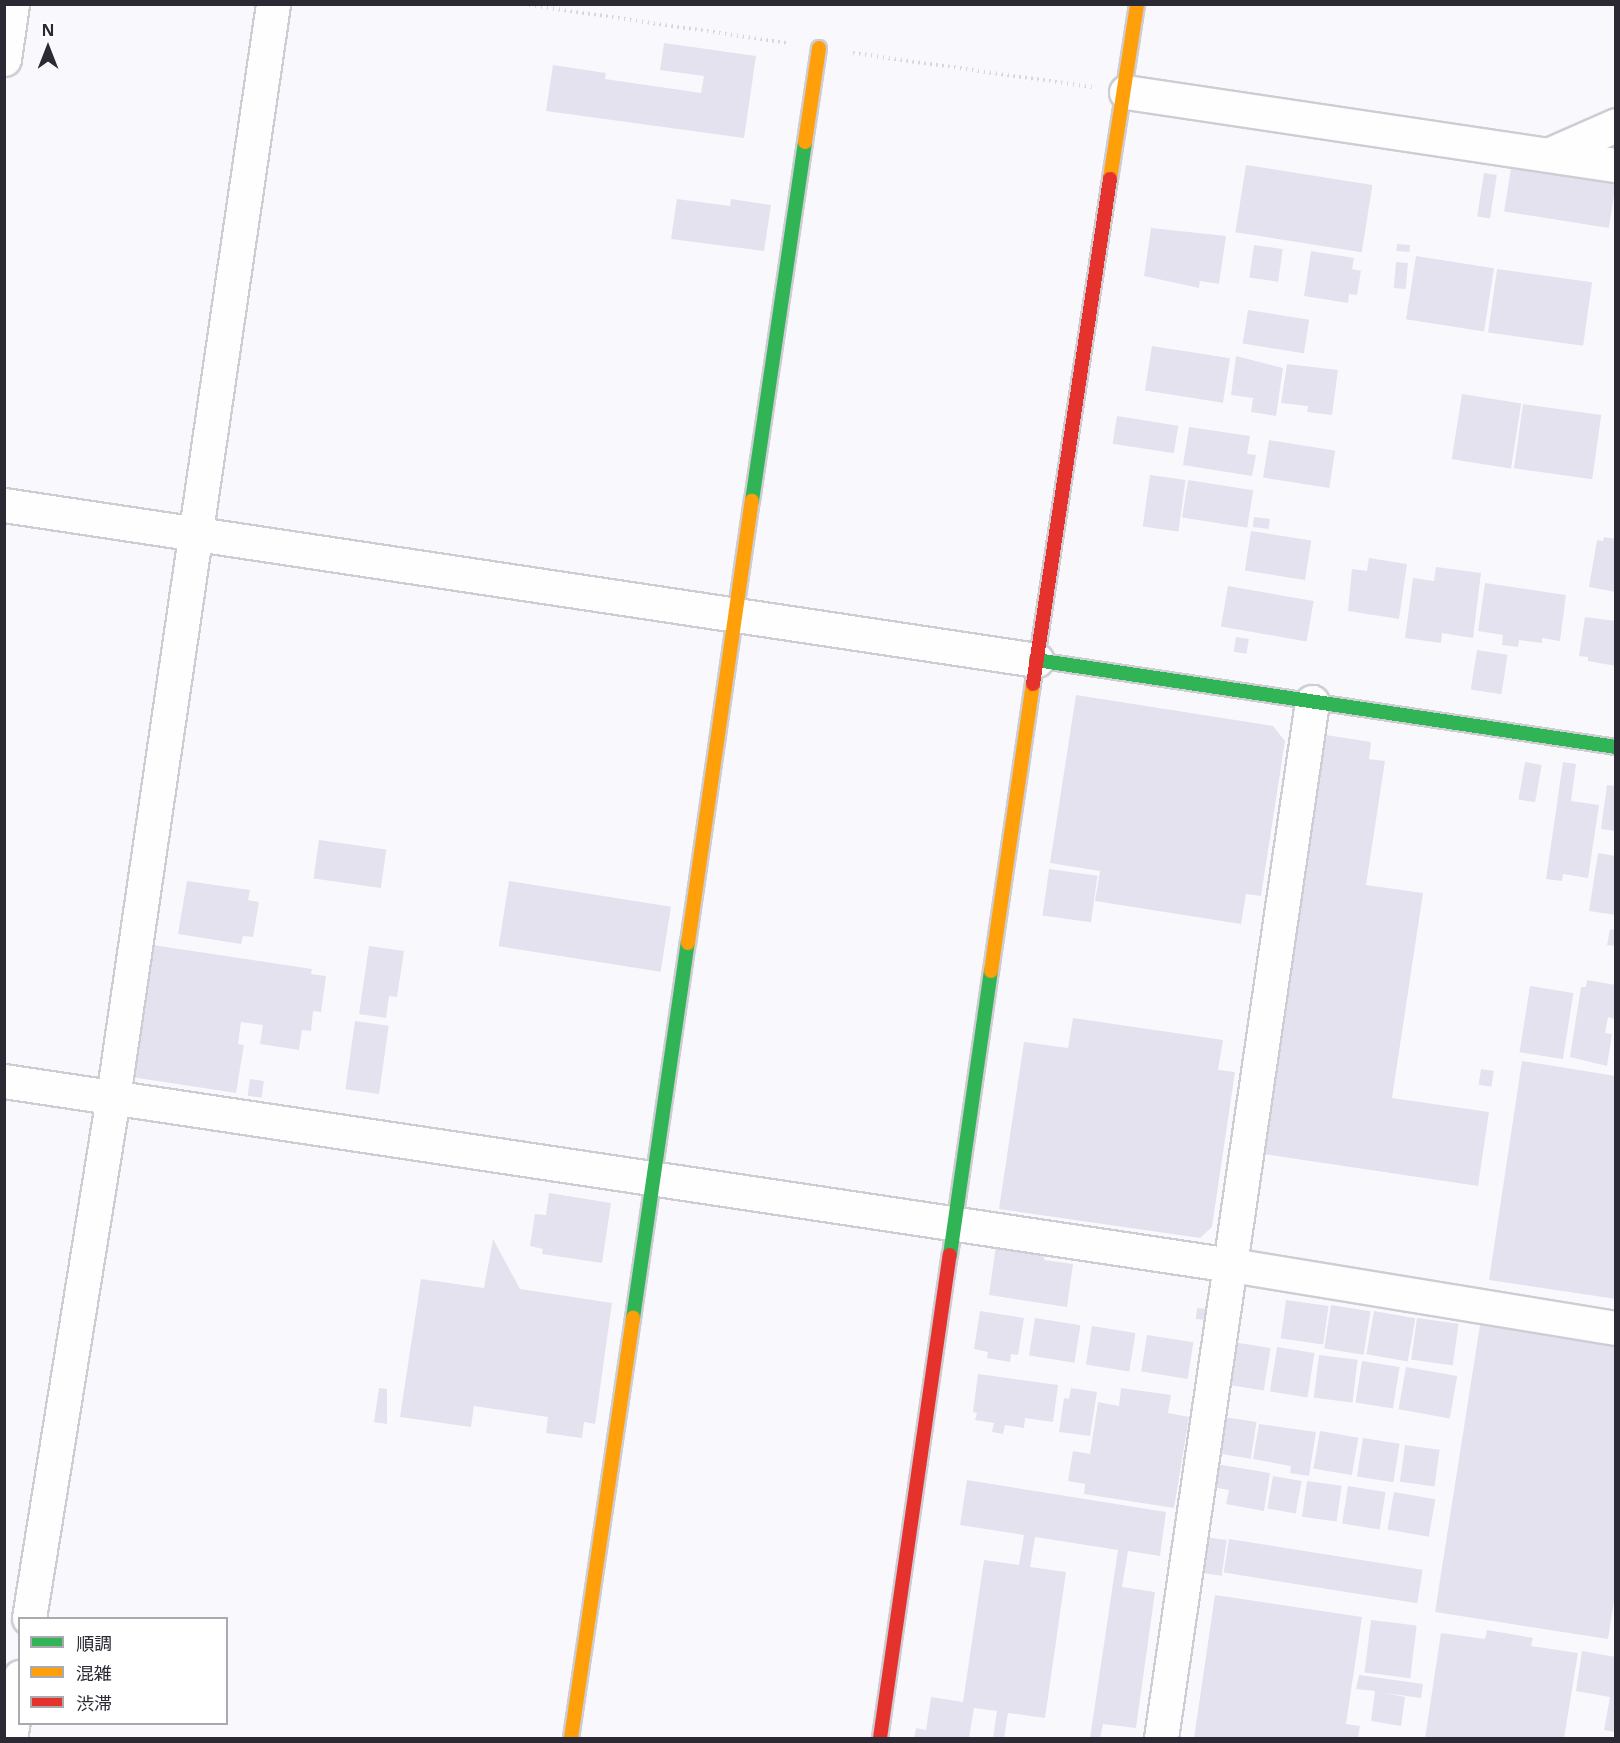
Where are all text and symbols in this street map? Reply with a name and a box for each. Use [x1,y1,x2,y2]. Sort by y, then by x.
north arrow [18,18,78,78]
text: N [41,19,55,41]
legend [18,1617,228,1725]
text: 順調 [76,1631,112,1655]
text: 混雑 [76,1661,112,1685]
text: 渋滞 [76,1691,112,1715]

